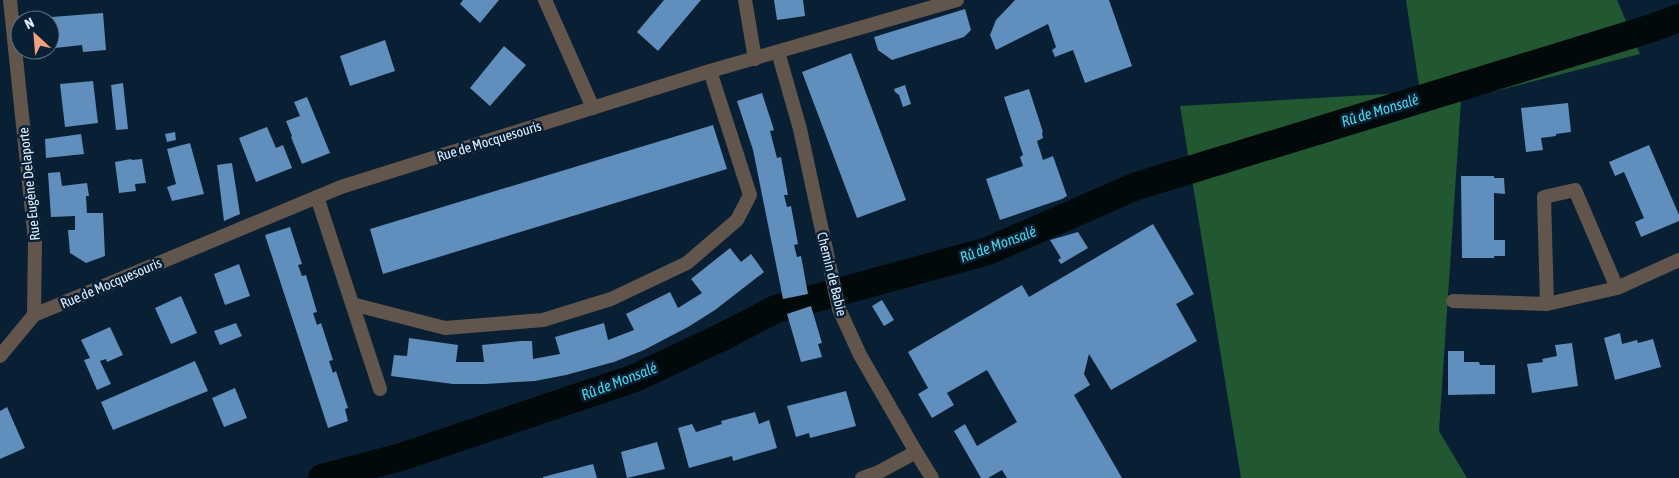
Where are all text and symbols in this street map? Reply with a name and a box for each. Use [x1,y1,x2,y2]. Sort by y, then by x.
north arrow [10,10,60,60]
text: N [22,14,37,32]
water label: Rû de Monsalé [1339,90,1421,130]
street label: Rue de Mocquesouris [435,117,543,165]
street label: Rue Eugène Delaporte [15,127,43,241]
water label: Rû de Monsalé [958,222,1039,266]
street label: Chemin de Babie [814,230,850,318]
street label: Rue de Mocquesouris [58,254,164,312]
water label: Rû de Monsalé [579,359,660,403]

